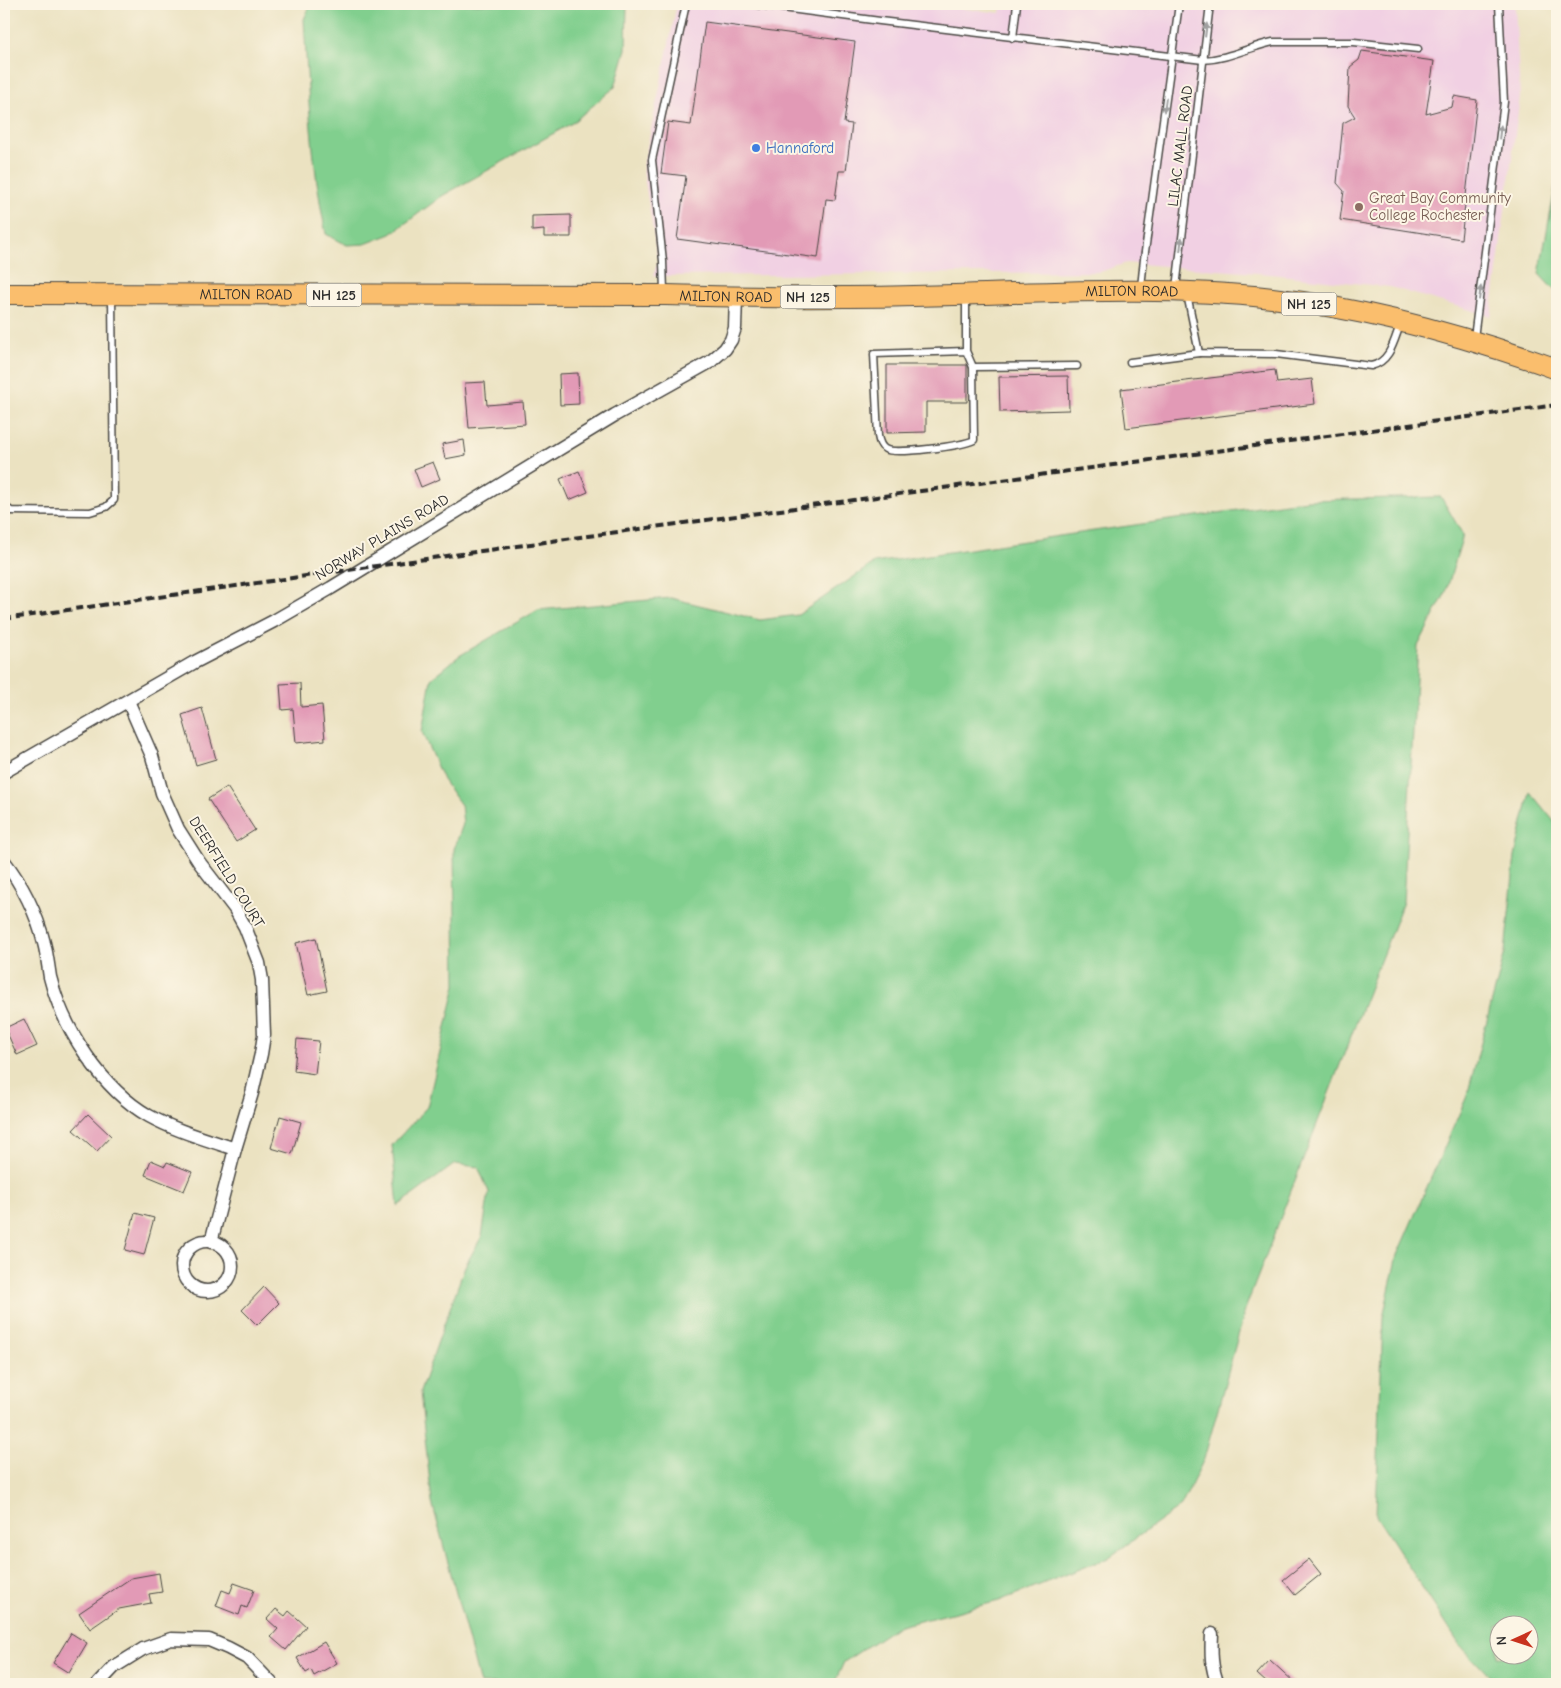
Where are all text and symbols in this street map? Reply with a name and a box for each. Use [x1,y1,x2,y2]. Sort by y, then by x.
one-way arrow [1202,22,1210,38]
street label: LILAC MALL ROAD [1164,84,1196,208]
one-way arrow [1161,98,1169,114]
one-way arrow [1496,124,1504,140]
place label: Hannaford [766,139,834,157]
marker: Hannaford [750,142,762,154]
place label: Great Bay Community College Rochester [1369,189,1511,224]
marker: Great Bay Community College Rochester [1353,201,1365,213]
one-way arrow [1177,235,1185,251]
street label: MILTON ROAD [1085,282,1179,301]
road number: NH 125 [306,284,362,306]
street label: MILTON ROAD [200,285,292,303]
one-way arrow [1476,285,1484,301]
street label: MILTON ROAD [679,286,772,306]
road number: NH 125 [780,286,836,308]
road number: NH 125 [1282,292,1336,316]
street label: NORWAY PLAINS ROAD [312,490,452,584]
street label: DEERFIELD COURT [185,813,269,931]
north arrow [1488,1616,1538,1666]
text: N [1493,1636,1510,1646]

